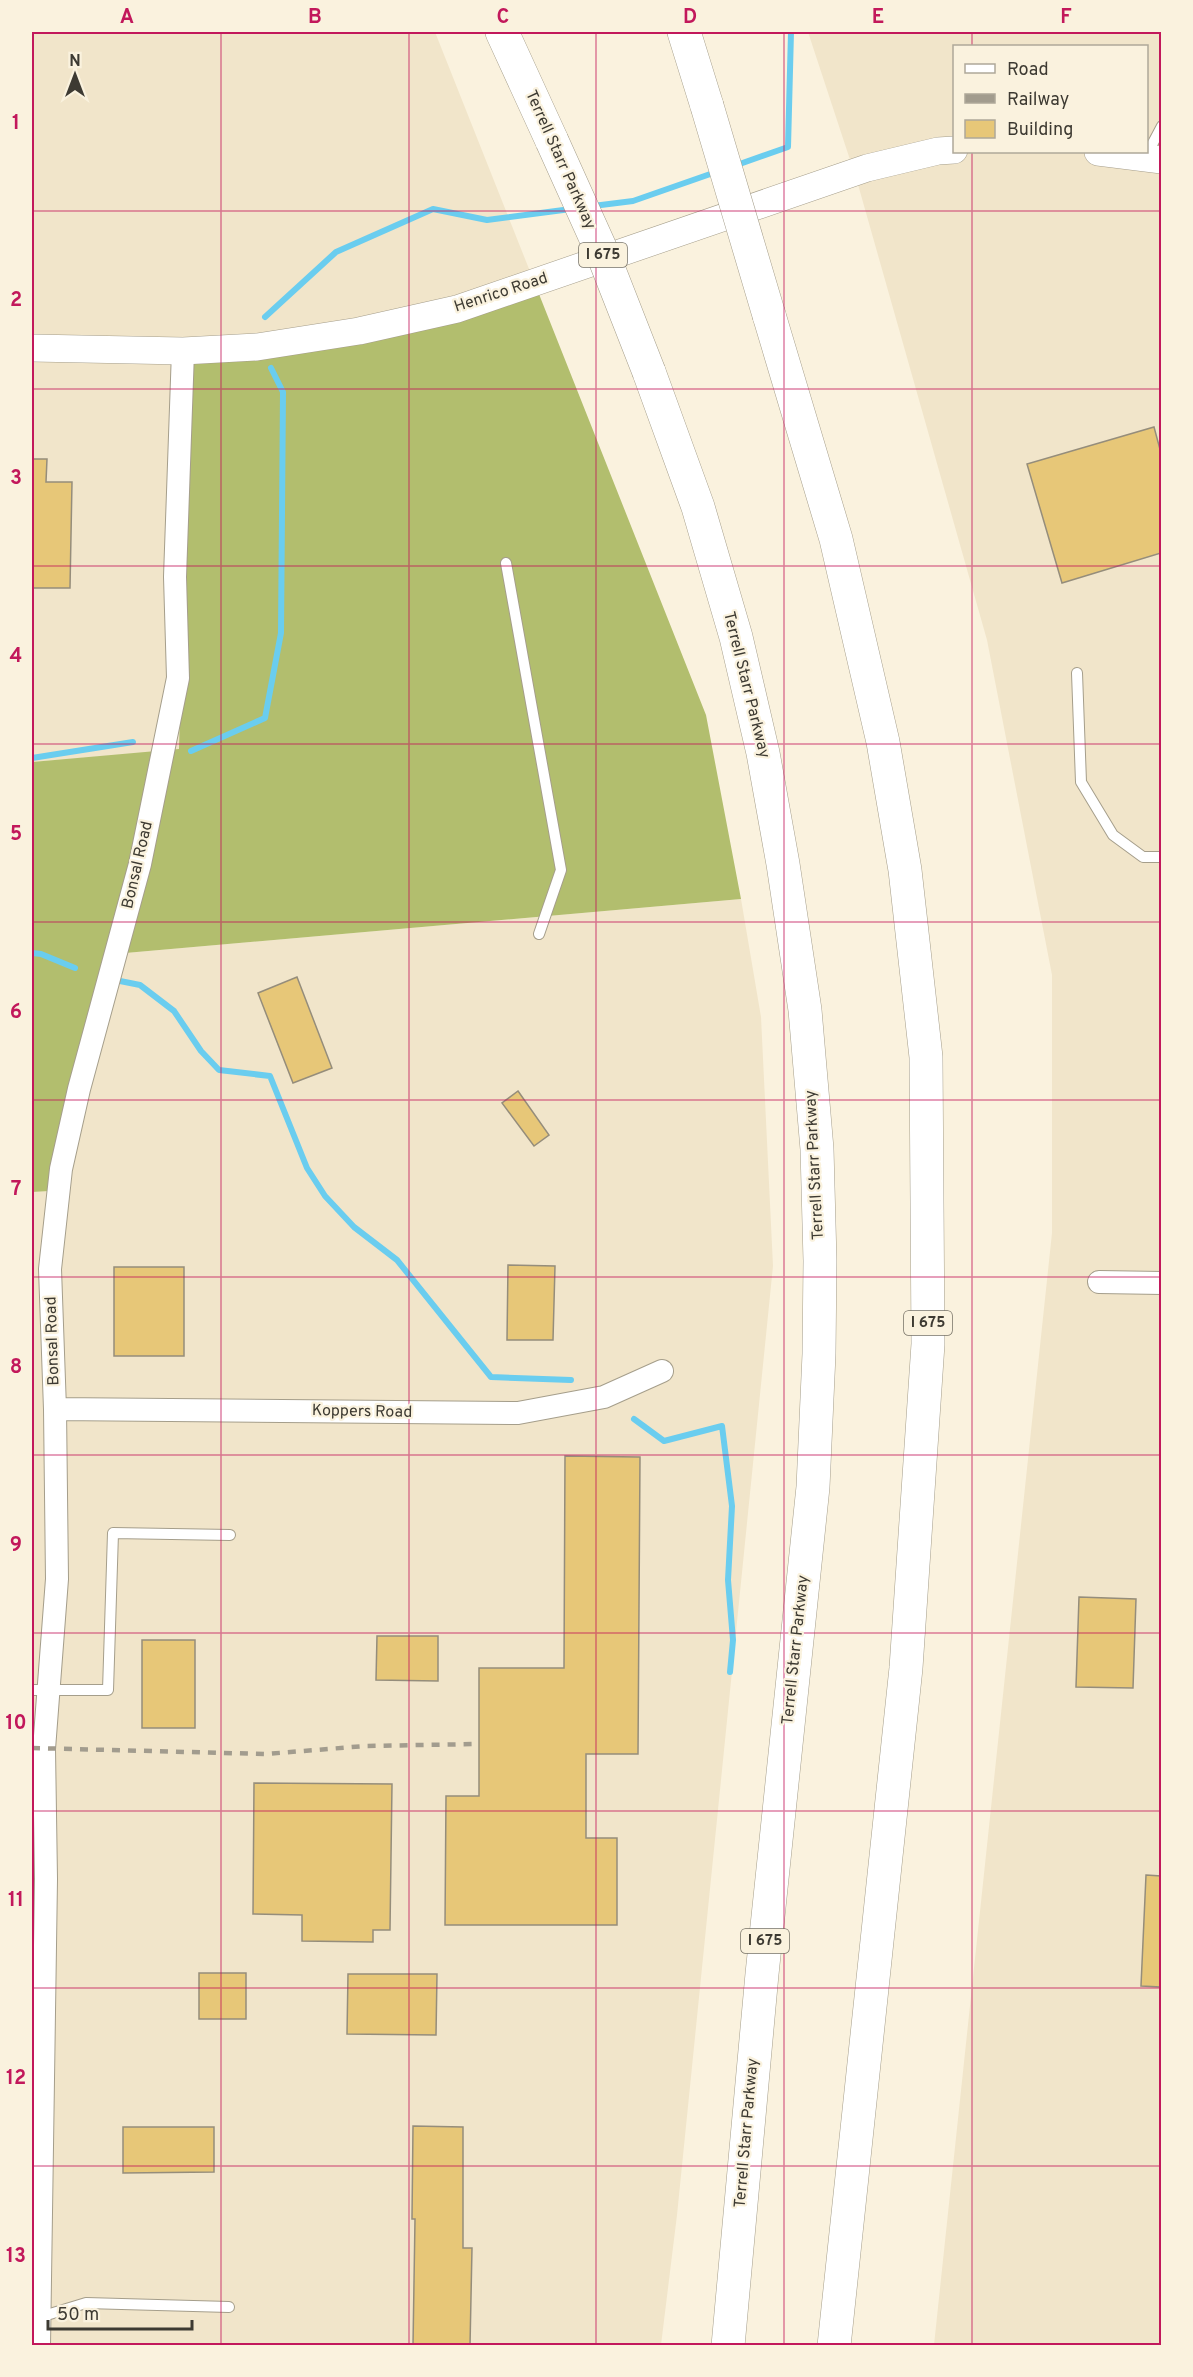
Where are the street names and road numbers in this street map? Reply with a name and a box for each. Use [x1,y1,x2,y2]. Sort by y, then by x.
street label: Terrell Starr Parkway [520,87,600,233]
road number: I 675 [579,243,627,267]
street label: Henrico Road [452,268,550,318]
street label: Terrell Starr Parkway [718,610,774,760]
street label: Bonsal Road [118,819,158,911]
street label: Terrell Starr Parkway [801,1089,829,1241]
street label: Bonsal Road [41,1296,65,1386]
road number: I 675 [904,1311,952,1335]
street label: Koppers Road [312,1401,412,1423]
street label: Terrell Starr Parkway [778,1574,814,1726]
road number: I 675 [741,1929,789,1953]
street label: Terrell Starr Parkway [730,2057,764,2209]

